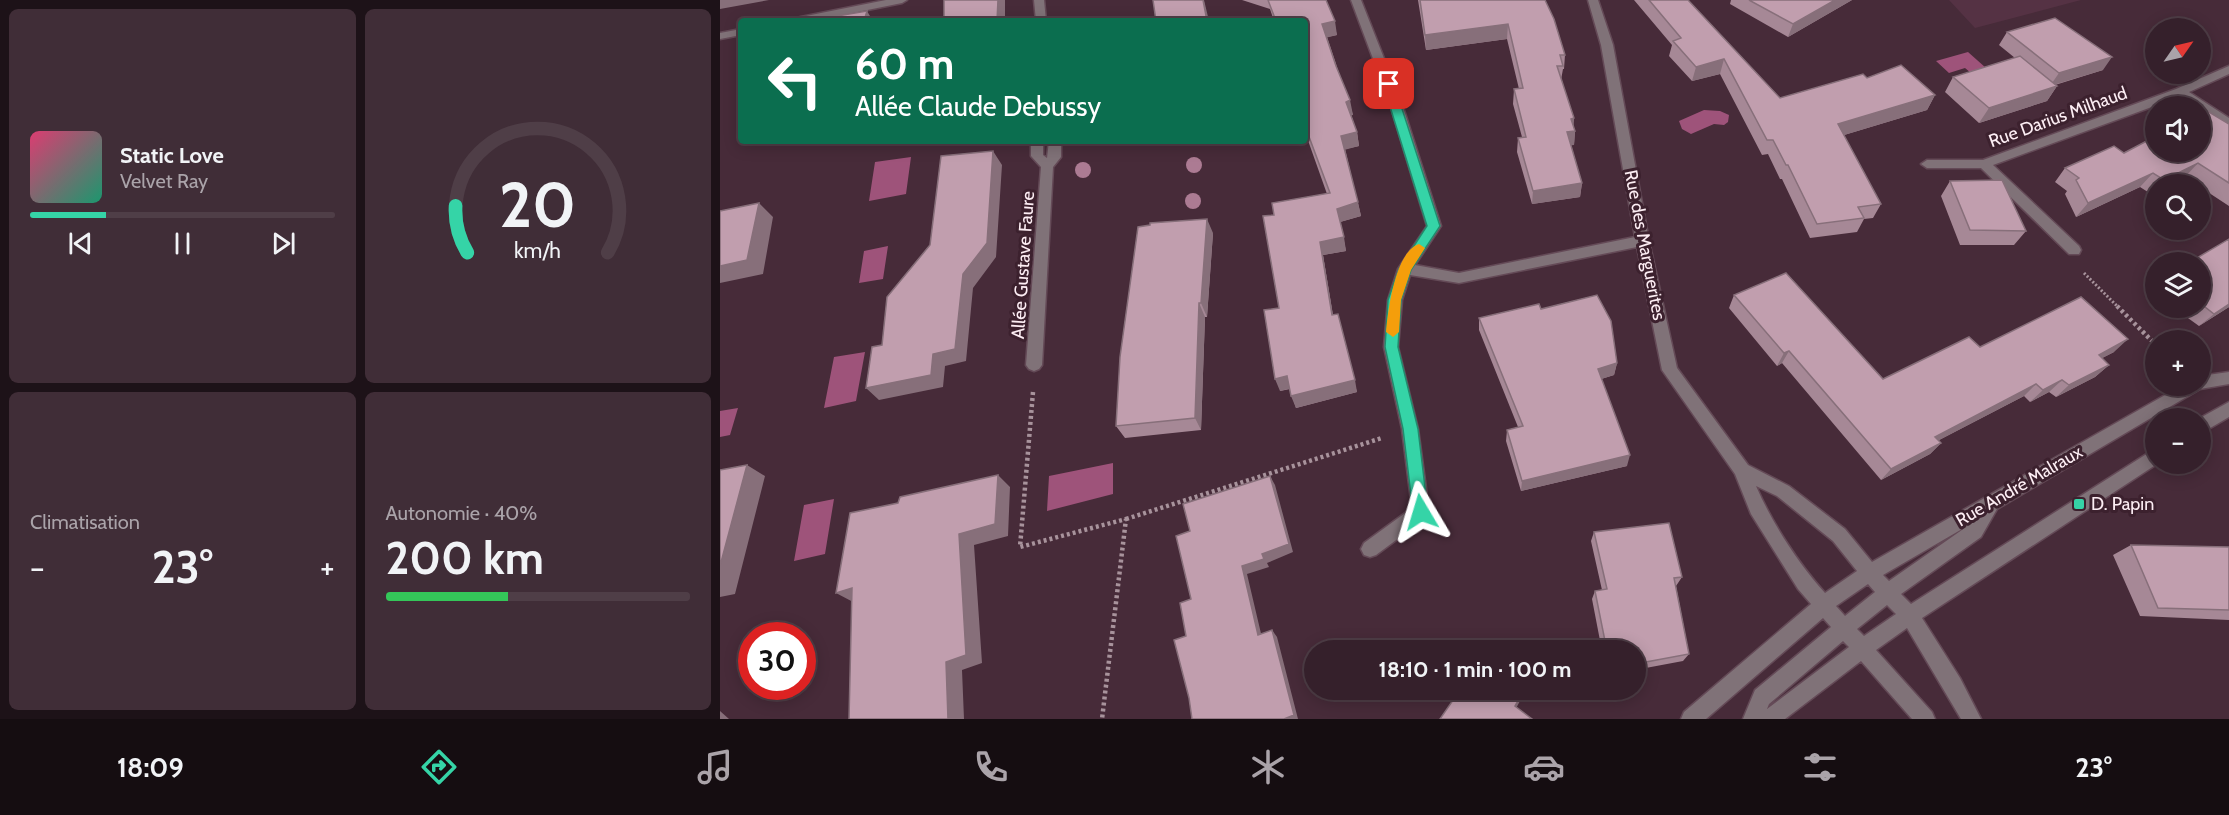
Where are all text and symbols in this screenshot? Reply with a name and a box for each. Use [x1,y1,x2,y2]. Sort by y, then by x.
north arrow [2145,18,2211,84]
map controls [2145,18,2211,474]
text: 60 m [855,38,954,90]
icon: left [756,42,834,120]
pin [1363,58,1414,109]
icon: arrive [1372,67,1405,100]
street label: Rue Darius Milhaud [1986,82,2130,152]
text: Allée Claude Debussy [855,90,1101,123]
button: sound [2145,96,2211,162]
text: Static Love [120,142,224,169]
text: 20 [499,167,576,243]
street label: Rue des Marguerites [1620,168,1670,322]
text: Velvet Ray [120,169,208,193]
button: search [2145,174,2211,240]
street label: Allée Gustave Faure [1007,190,1039,340]
icon: previous [64,227,97,260]
icon: pause [166,227,199,260]
icon: next [267,227,300,260]
text: km/h [514,237,561,263]
button: layers [2145,252,2211,318]
button: + [2145,330,2211,396]
button: − [2145,408,2211,474]
street label: Rue André Malraux [1952,441,2087,531]
position arrow [1389,480,1453,544]
place label: D. Papin [2091,493,2154,515]
marker: D. Papin [2072,497,2086,511]
text: Autonomie · 40% [386,501,537,525]
text: Climatisation [30,510,140,534]
text: 200 km [386,531,544,585]
text: 23° [152,540,213,594]
text: − [30,547,45,587]
text: + [320,547,334,587]
speed limit sign: 30 [738,622,816,700]
text: 18:10 · 1 min · 100 m [1379,656,1571,683]
icon: directions [418,746,460,788]
icon: music [694,746,736,788]
icon: phone [970,746,1012,788]
icon: climate [1247,746,1289,788]
icon: car [1523,746,1565,788]
icon: filters [1799,746,1841,788]
text: 18:09 [117,751,184,784]
text: 23° [2075,751,2112,784]

